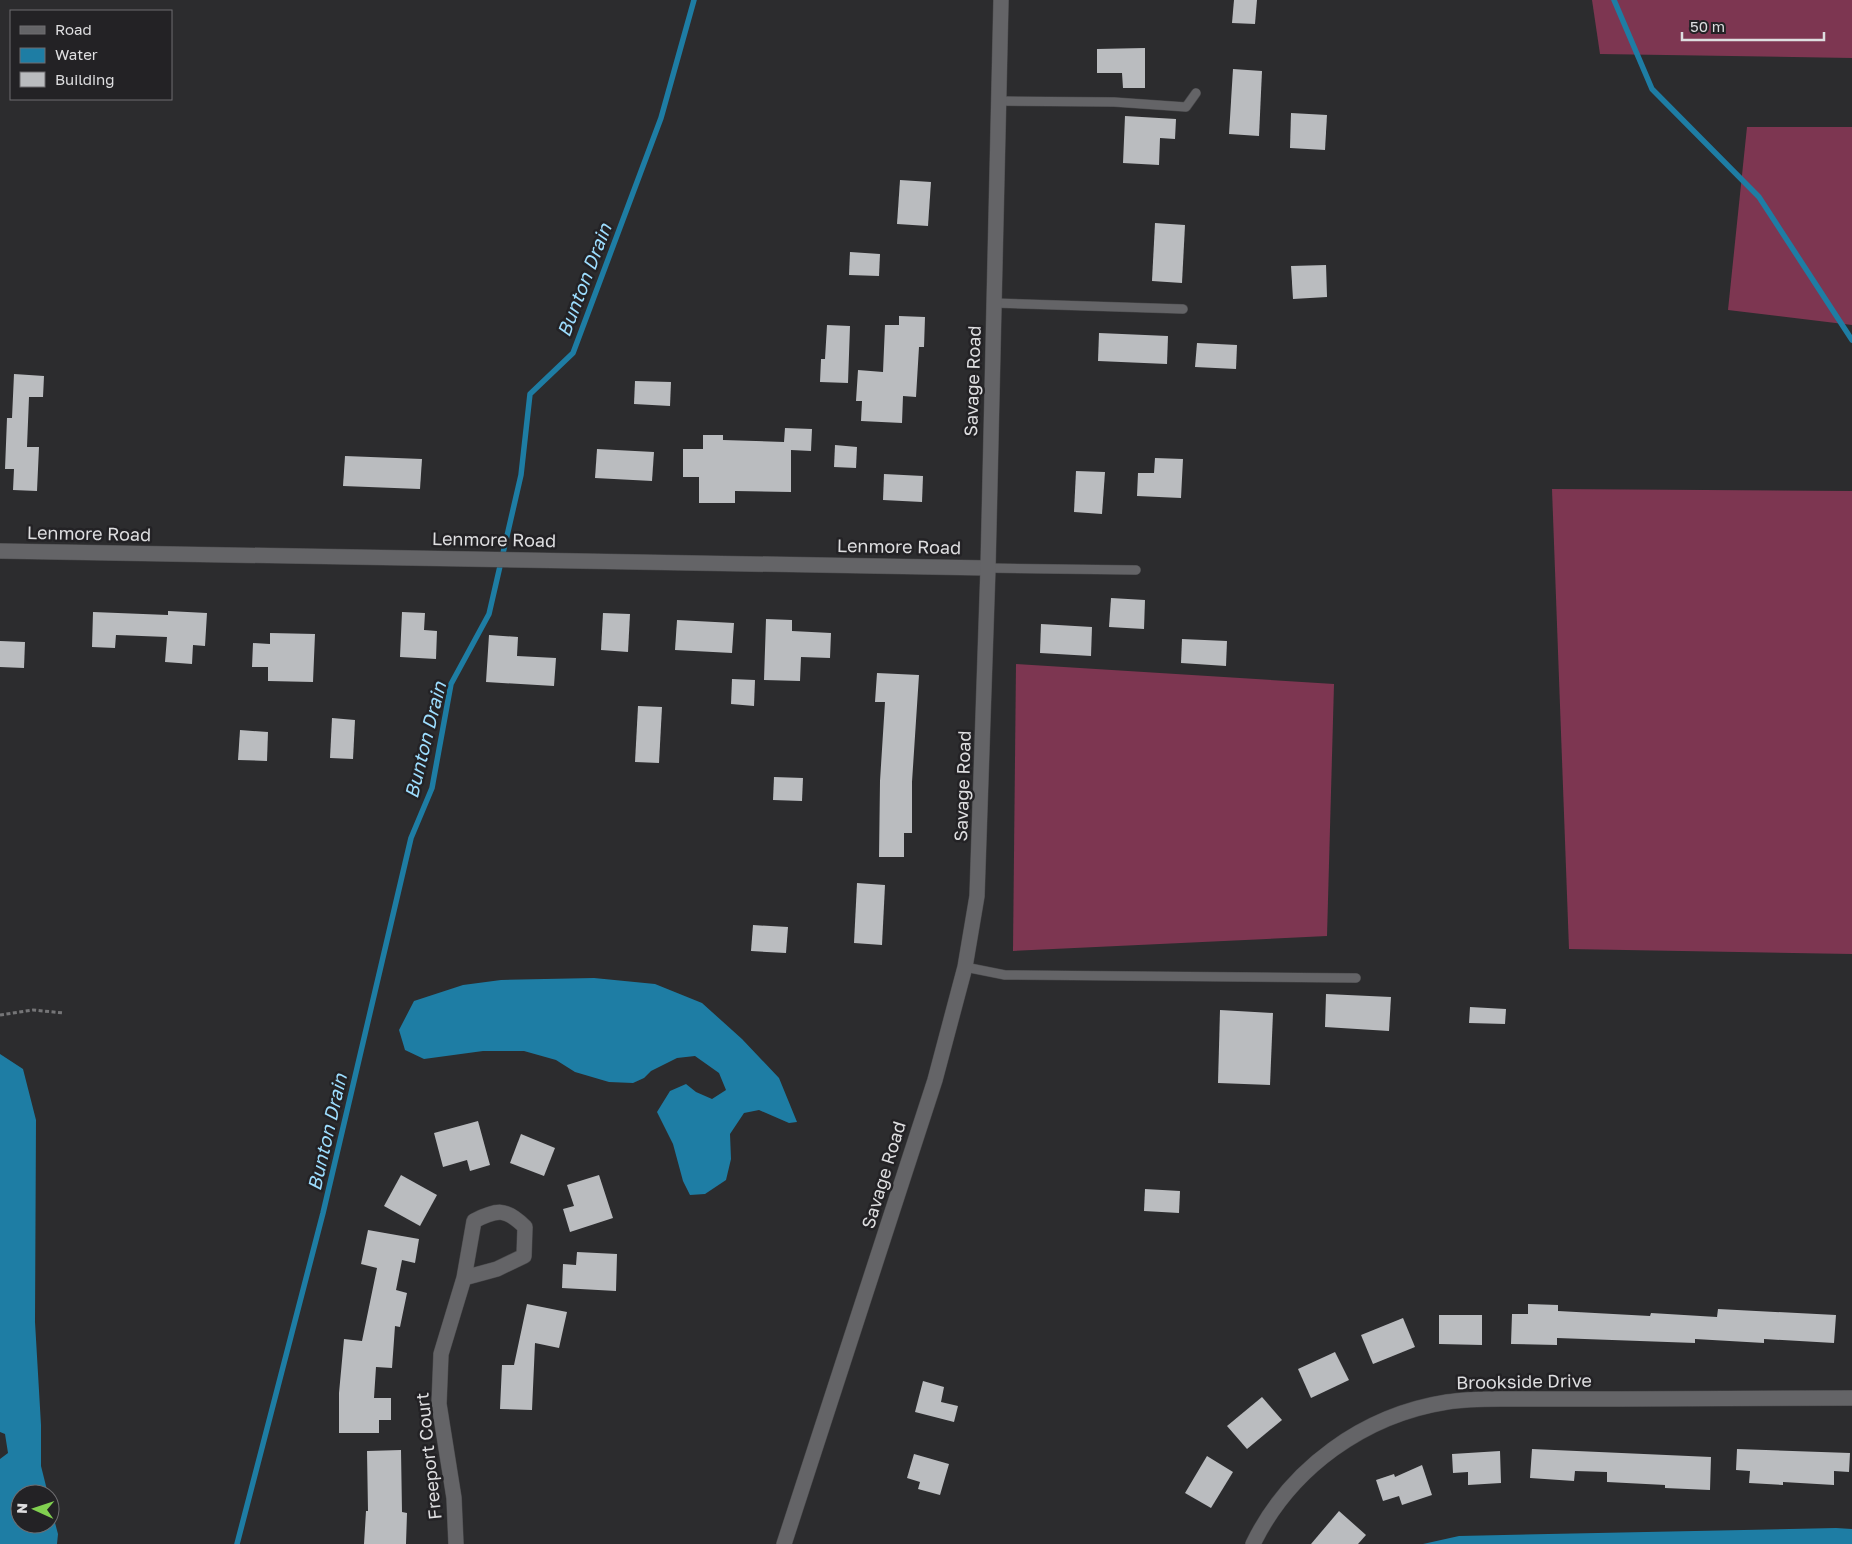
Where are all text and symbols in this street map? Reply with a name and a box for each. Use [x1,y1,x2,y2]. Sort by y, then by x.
legend [10,10,172,100]
scale bar [1682,10,1824,42]
text: 50 m [1690,17,1725,35]
text: Road [55,20,92,38]
text: Water [55,45,98,63]
text: Building [55,70,115,88]
water label: Bunton Drain [551,219,616,340]
street label: Savage Road [959,325,985,437]
street label: Lenmore Road [27,521,151,545]
street label: Lenmore Road [432,527,556,551]
street label: Lenmore Road [837,534,961,558]
water label: Bunton Drain [399,678,450,800]
street label: Savage Road [949,730,975,842]
water label: Bunton Drain [302,1070,351,1193]
street label: Savage Road [856,1118,910,1231]
street label: Brookside Drive [1456,1369,1592,1393]
street label: Freeport Court [410,1391,446,1521]
north arrow [10,1484,60,1534]
text: N [13,1503,30,1514]

